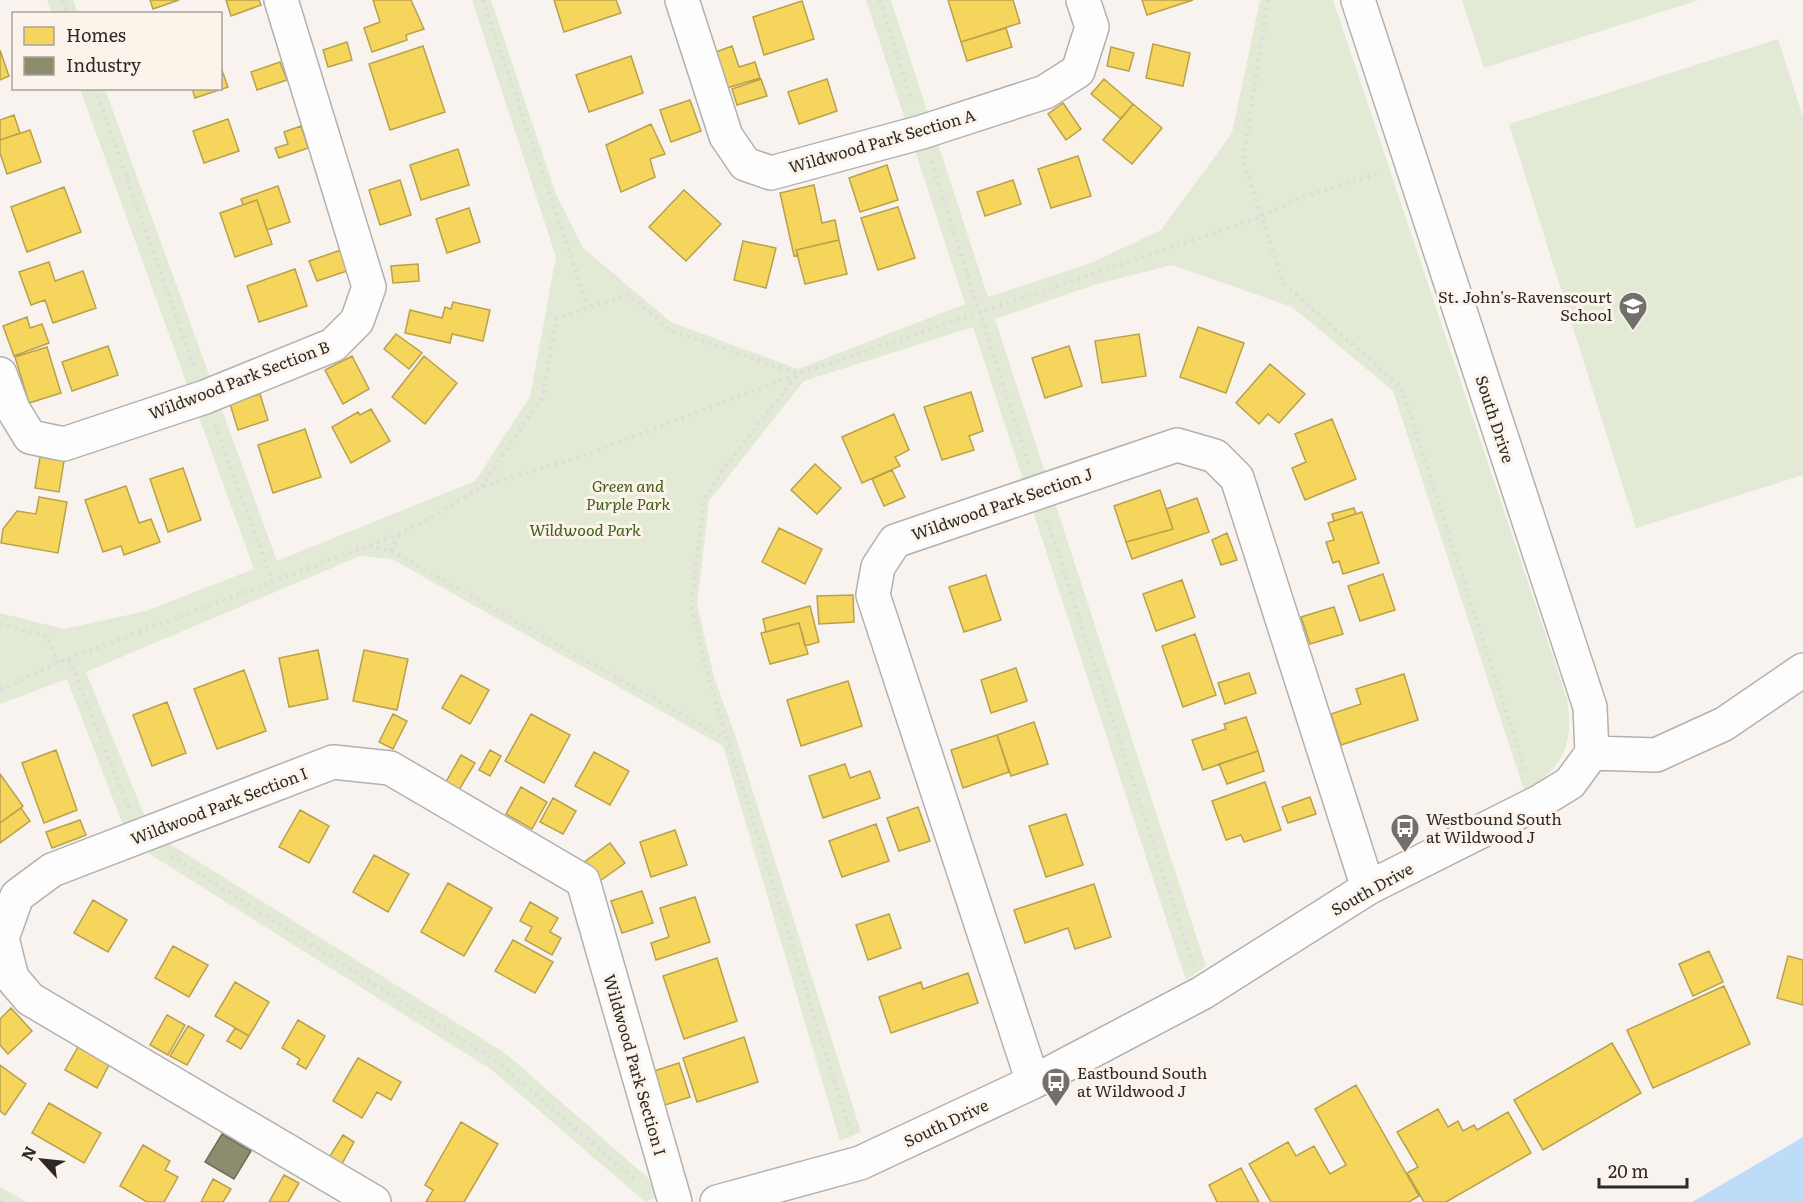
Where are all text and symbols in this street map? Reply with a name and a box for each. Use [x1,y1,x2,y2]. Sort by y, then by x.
legend [12,12,222,90]
text: Homes [66,21,126,48]
text: Industry [66,51,142,78]
street label: Wildwood Park Section A [786,102,978,178]
place label: St. John's-Ravenscourt School [1438,284,1613,326]
school or university icon: St. John's-Ravenscourt School [1617,290,1649,332]
street label: Wildwood Park Section B [145,333,333,425]
street label: South Drive [1471,372,1521,466]
street label: Wildwood Park Section J [908,461,1096,545]
park label: Green and Purple Park [586,473,670,515]
park label: Wildwood Park [529,517,641,541]
street label: Wildwood Park Section I [127,760,311,850]
place label: Westbound South at Wildwood J [1426,806,1562,848]
bus stop icon: Westbound South at Wildwood J [1389,812,1421,854]
street label: South Drive [1326,856,1417,921]
street label: Wildwood Park Section I [599,971,673,1158]
place label: Eastbound South at Wildwood J [1077,1060,1208,1102]
bus stop icon: Eastbound South at Wildwood J [1040,1066,1072,1108]
street label: South Drive [899,1092,992,1152]
north arrow [12,1130,72,1190]
text: N [14,1141,41,1164]
scale bar [1599,1151,1688,1189]
text: 20 m [1608,1157,1649,1184]

